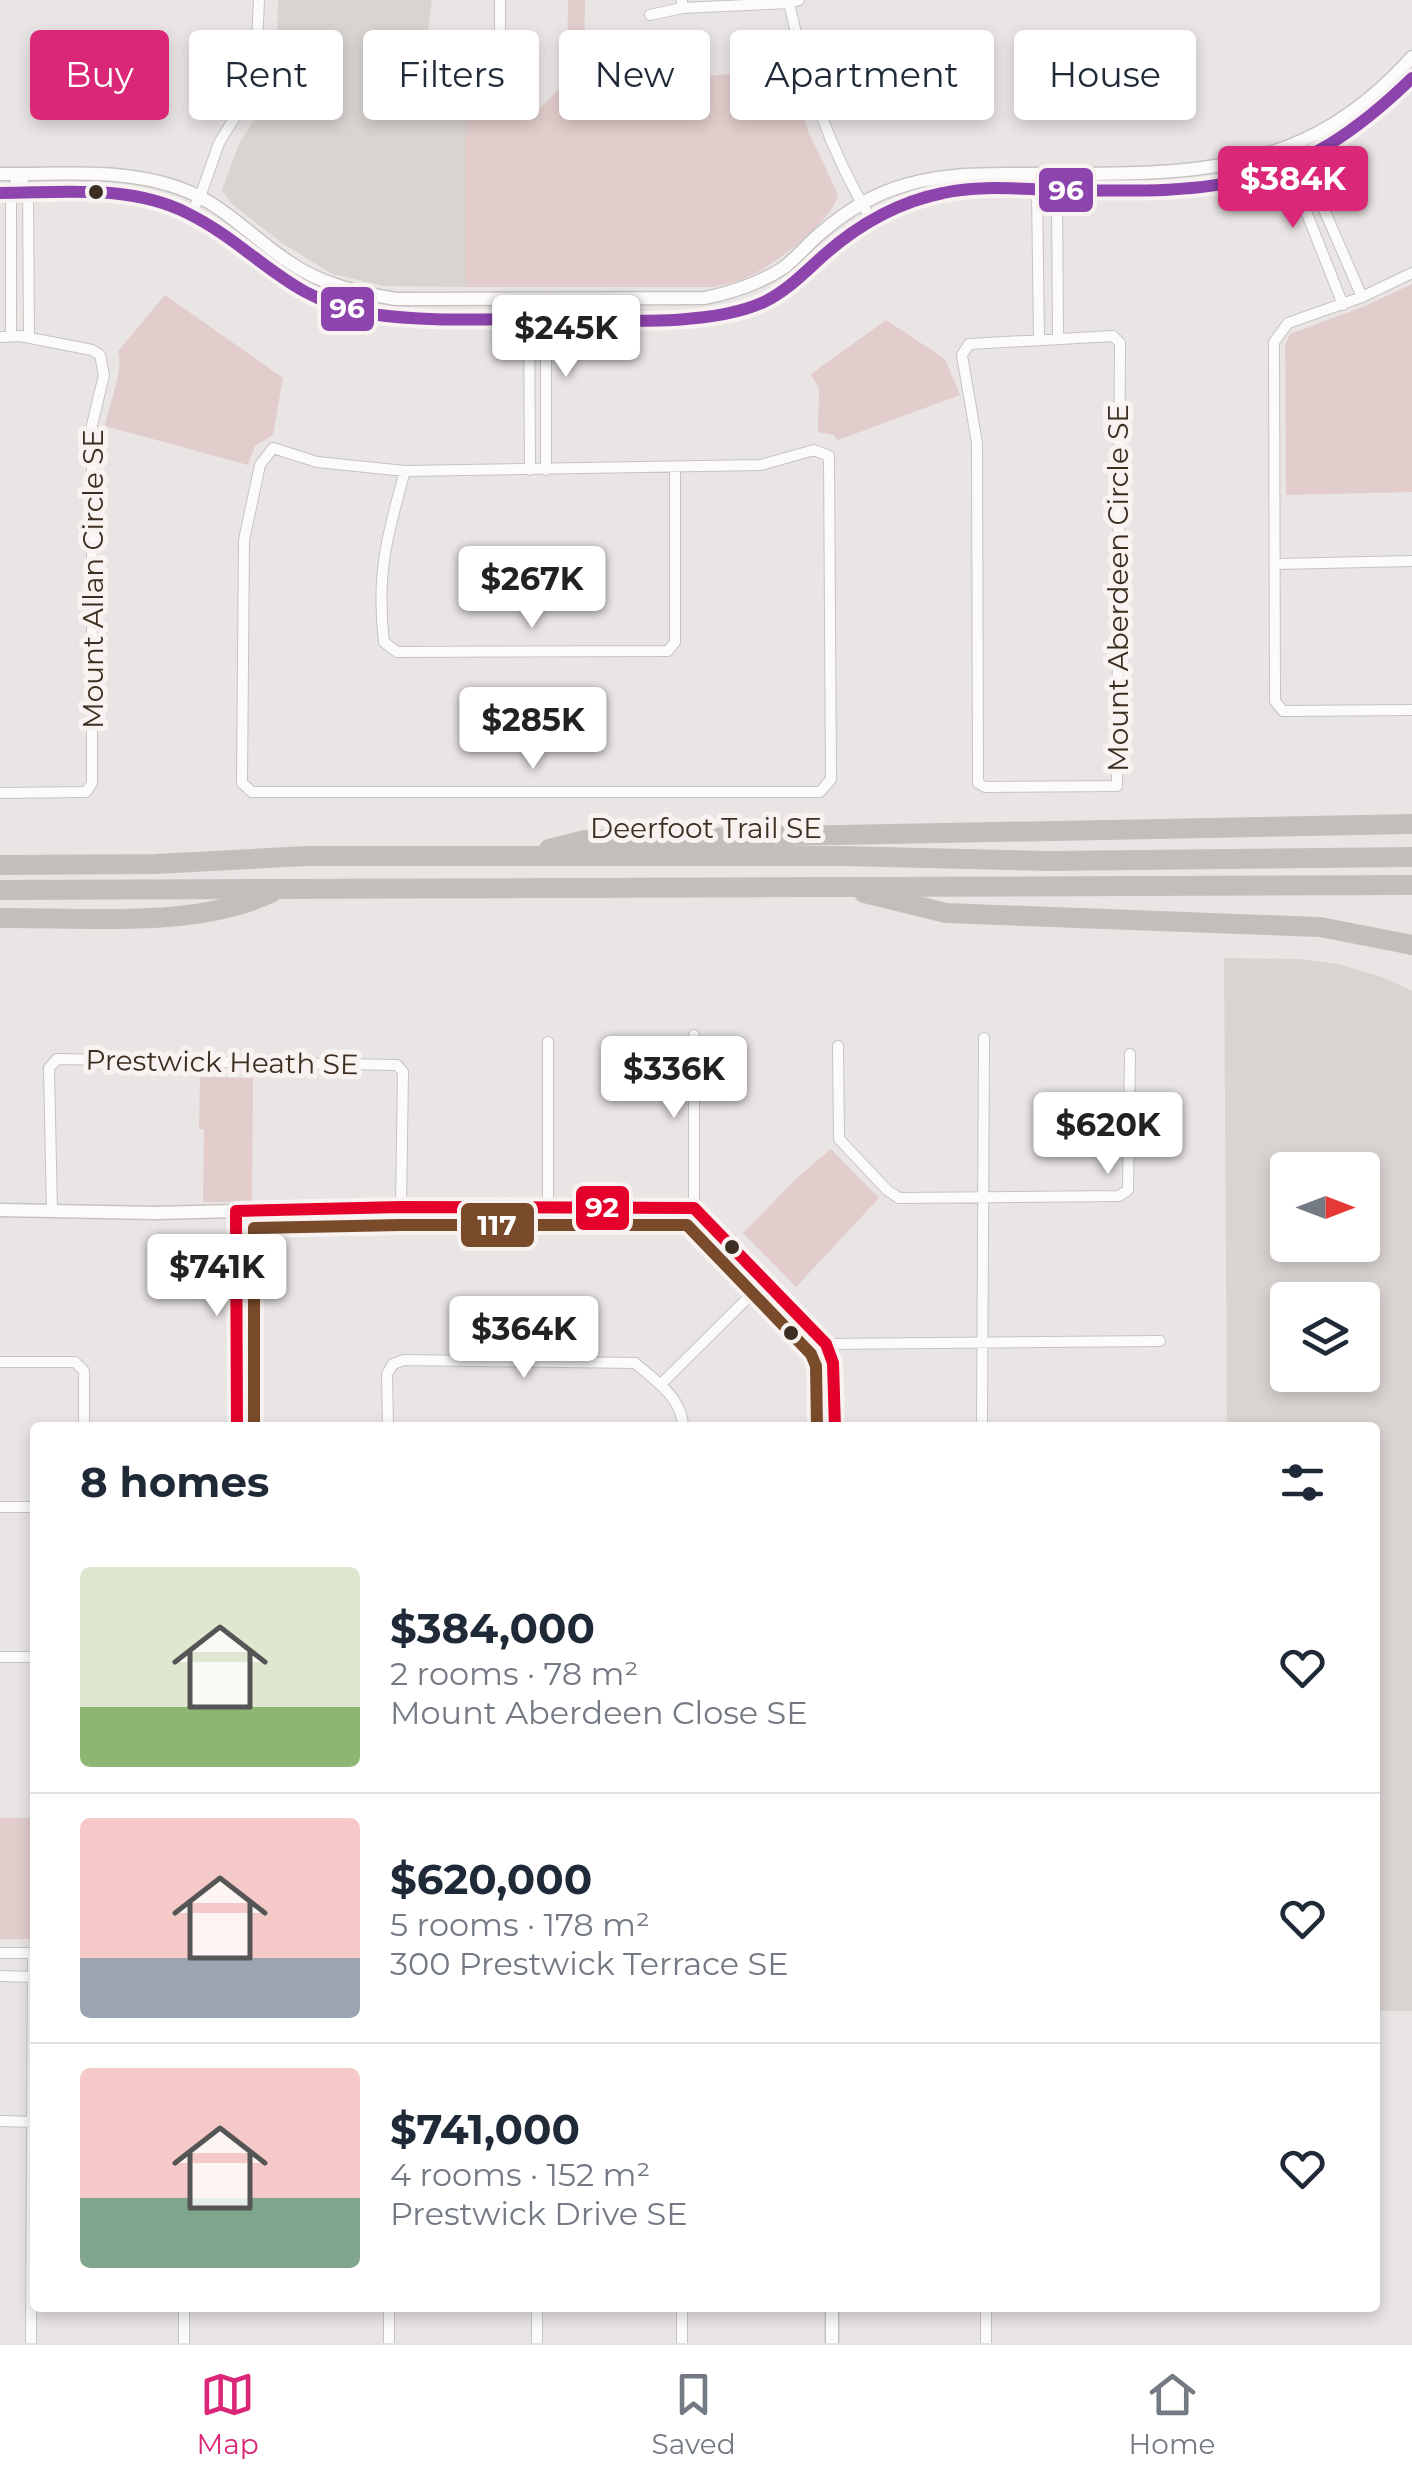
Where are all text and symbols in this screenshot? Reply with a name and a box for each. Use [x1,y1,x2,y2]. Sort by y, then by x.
chip: Buy [30,30,169,120]
chip: Rent [189,30,343,120]
chip: Filters [363,30,539,120]
chip: New [559,30,710,120]
chip: Apartment [730,30,994,120]
chip: House [1014,30,1196,120]
pin: $384K [1223,146,1363,231]
text: $384K [1240,159,1346,198]
line badge: 96 [1037,166,1095,214]
text: 96 [1048,173,1084,207]
unlabelled marker [86,182,106,202]
line badge: 96 [319,285,376,333]
text: 96 [329,291,365,325]
pin: $245K [496,295,636,380]
text: $245K [514,308,618,347]
street label: Mount Aberdeen Circle SE [1101,404,1135,772]
street label: Mount Allan Circle SE [76,429,110,729]
pin: $267K [462,546,602,631]
text: $267K [480,559,584,598]
pin: $285K [463,687,603,772]
text: $285K [481,700,585,739]
street label: Deerfoot Trail SE [590,811,822,845]
pin: $336K [604,1036,744,1121]
street label: Prestwick Heath SE [85,1043,359,1081]
text: $336K [623,1049,725,1088]
pin: $620K [1038,1092,1178,1177]
text: $620K [1055,1105,1161,1144]
north arrow [1270,1152,1380,1262]
map controls [1270,1152,1380,1392]
line badge: 92 [574,1184,631,1232]
text: 92 [585,1190,619,1224]
line badge: 117 [459,1201,536,1249]
text: 117 [477,1208,517,1242]
pin: $741K [147,1234,287,1319]
unlabelled marker [722,1237,742,1257]
text: $741K [169,1247,265,1286]
button: layers [1270,1282,1380,1392]
pin: $364K [454,1296,594,1381]
text: $364K [471,1309,577,1348]
unlabelled marker [781,1323,801,1343]
icon: filters [1275,1455,1330,1510]
text: 8 homes [80,1456,269,1508]
text: $384,000 [390,1602,595,1654]
icon: home [160,1607,280,1727]
icon: heart [1275,1640,1330,1695]
text: 2 rooms · 78 m² [390,1654,638,1693]
text: Mount Aberdeen Close SE [390,1693,808,1732]
text: $620,000 [390,1853,592,1905]
icon: home [160,1858,280,1978]
icon: heart [1275,1891,1330,1946]
text: 5 rooms · 178 m² [390,1905,650,1944]
text: 300 Prestwick Terrace SE [390,1944,789,1983]
text: $741,000 [390,2103,580,2155]
icon: home [160,2108,280,2228]
icon: heart [1275,2141,1330,2196]
text: 4 rooms · 152 m² [390,2155,650,2194]
text: Prestwick Drive SE [390,2194,688,2233]
tab: Map [196,2367,259,2461]
tab: Saved [652,2367,736,2461]
tab: Home [1129,2367,1216,2461]

